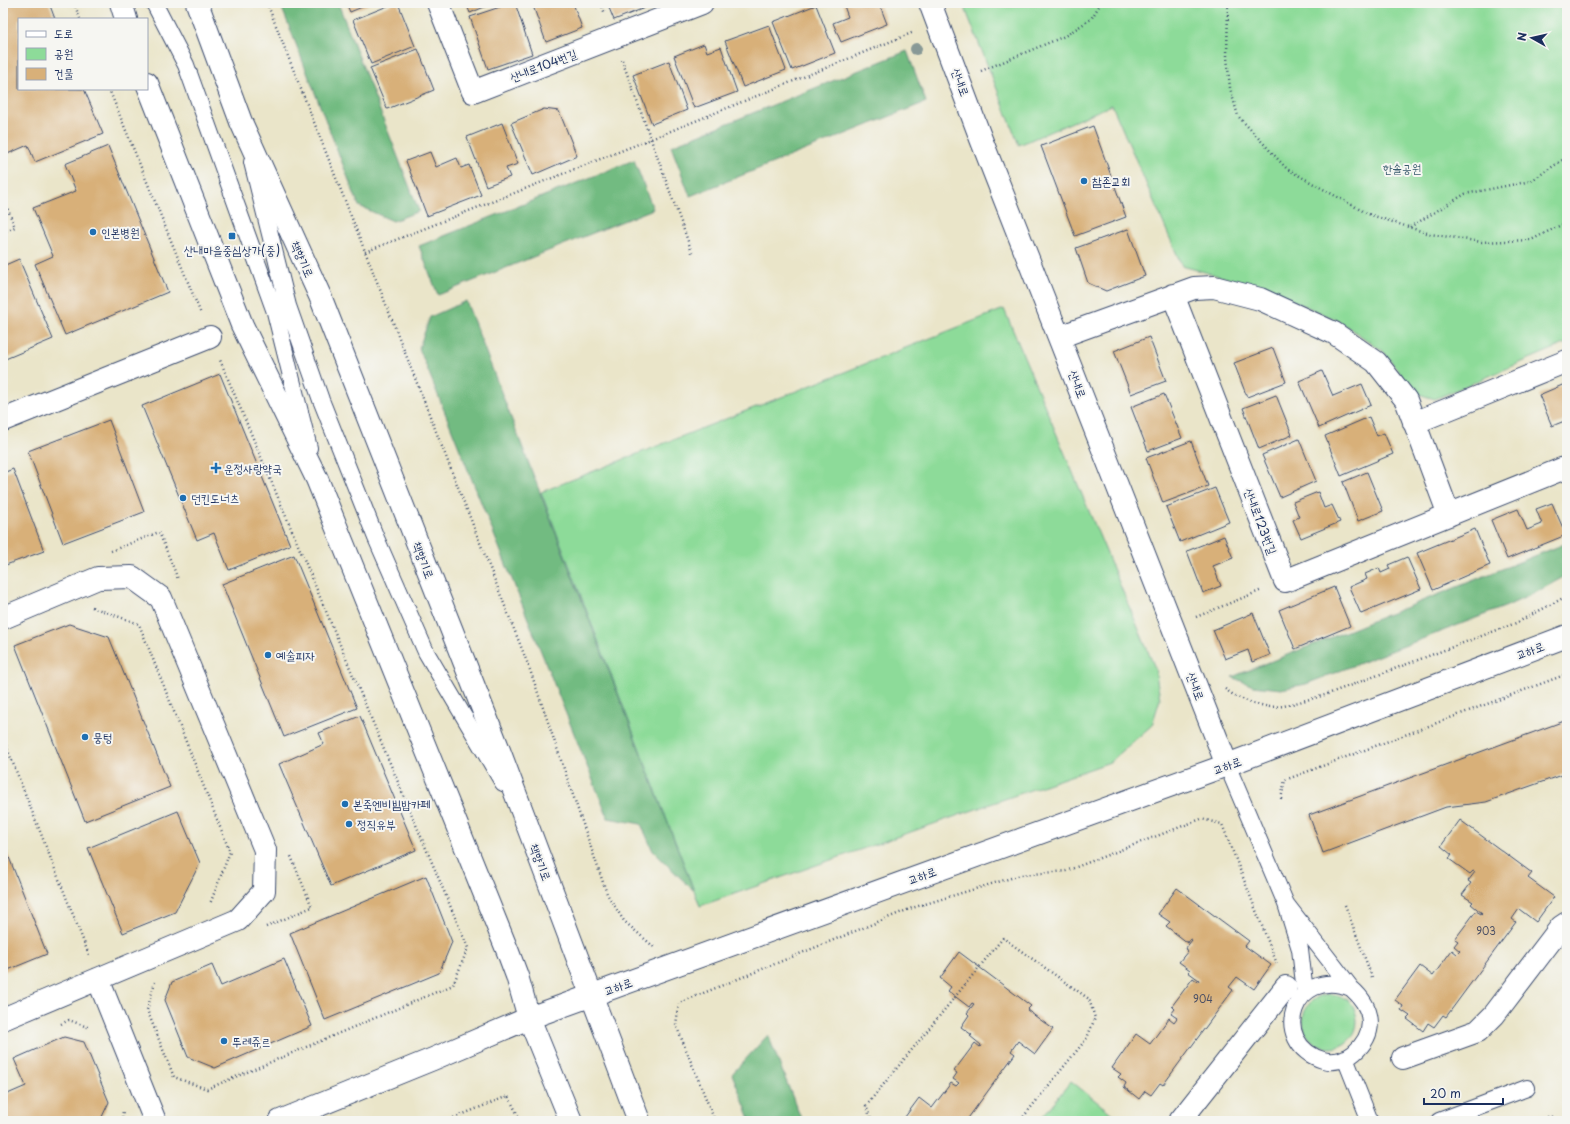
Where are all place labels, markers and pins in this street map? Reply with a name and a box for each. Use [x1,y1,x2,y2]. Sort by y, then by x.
place label: 참존교회 [1092,172,1131,190]
marker: 참존교회 [1079,176,1089,186]
place label: 인본병원 [101,223,140,241]
marker: 인본병원 [88,227,98,237]
marker: 산내마을중심상가(중) [227,231,237,241]
place label: 산내마을중심상가(중) [184,241,280,259]
place label: 운정사랑약국 [224,459,282,477]
marker: 운정사랑약국 [211,463,221,473]
place label: 던킨도너츠 [191,489,239,507]
marker: 던킨도너츠 [178,493,188,503]
place label: 예술피자 [276,646,315,664]
marker: 예술피자 [263,650,273,660]
place label: 뭉텅 [93,728,112,746]
marker: 뭉텅 [80,732,90,742]
place label: 본죽엔비빔밥카페 [353,795,431,813]
marker: 본죽엔비빔밥카페 [340,799,350,809]
place label: 정직유부 [357,815,396,833]
marker: 정직유부 [344,819,354,829]
place label: 뚜레쥬르 [232,1032,271,1050]
marker: 뚜레쥬르 [219,1036,229,1046]

